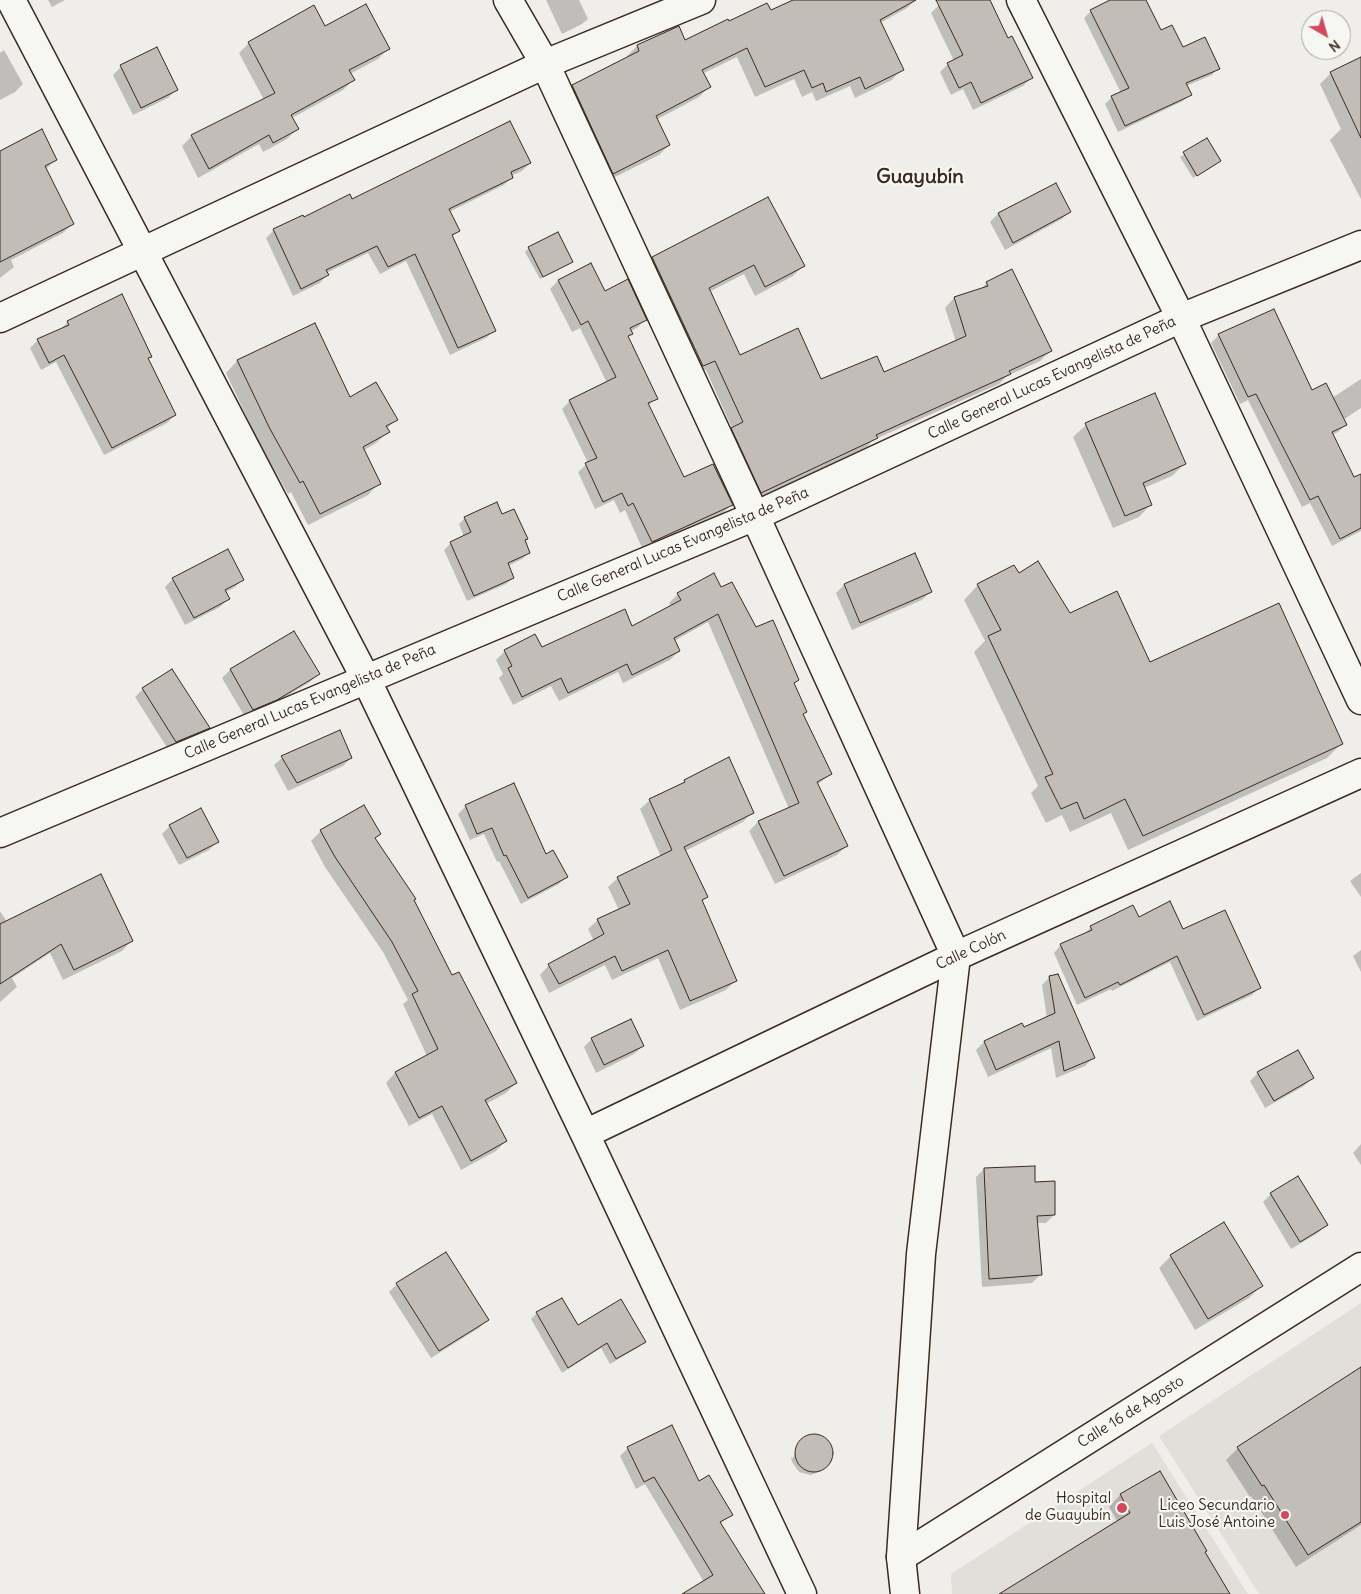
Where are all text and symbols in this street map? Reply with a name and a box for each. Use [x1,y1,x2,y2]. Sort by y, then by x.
north arrow [1301,10,1351,60]
text: N [1325,36,1344,56]
district label: Guayubín [876,165,964,189]
street label: Calle General Lucas Evangelista de Peña [925,312,1179,444]
street label: Calle General Lucas Evangelista de Peña [555,484,811,606]
street label: Calle General Lucas Evangelista de Peña [182,641,438,763]
street label: Calle Colón [933,926,1009,974]
street label: Calle 16 de Agosto [1074,1372,1188,1452]
place label: Hospital de Guayubín [1025,1490,1111,1525]
place label: Liceo Secundario Luis José Antoine [1158,1497,1275,1532]
marker: Hospital de Guayubín [1115,1501,1129,1515]
marker: Liceo Secundario Luis José Antoine [1279,1509,1291,1521]

